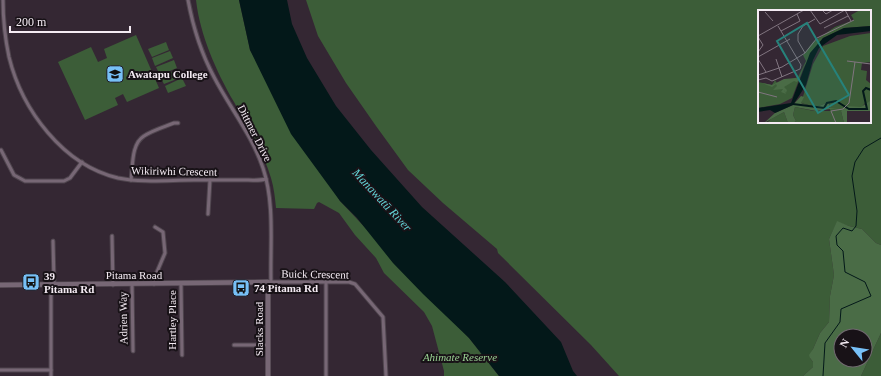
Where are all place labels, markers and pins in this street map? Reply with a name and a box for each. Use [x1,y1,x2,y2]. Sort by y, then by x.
school or university icon: Awatapu College [105,64,125,84]
place label: Awatapu College [128,68,208,80]
place label: 39 Pitama Rd [44,270,94,295]
bus stop icon: 39 Pitama Rd [21,272,41,292]
bus stop icon: 74 Pitama Rd [231,278,251,298]
place label: 74 Pitama Rd [254,282,318,294]

